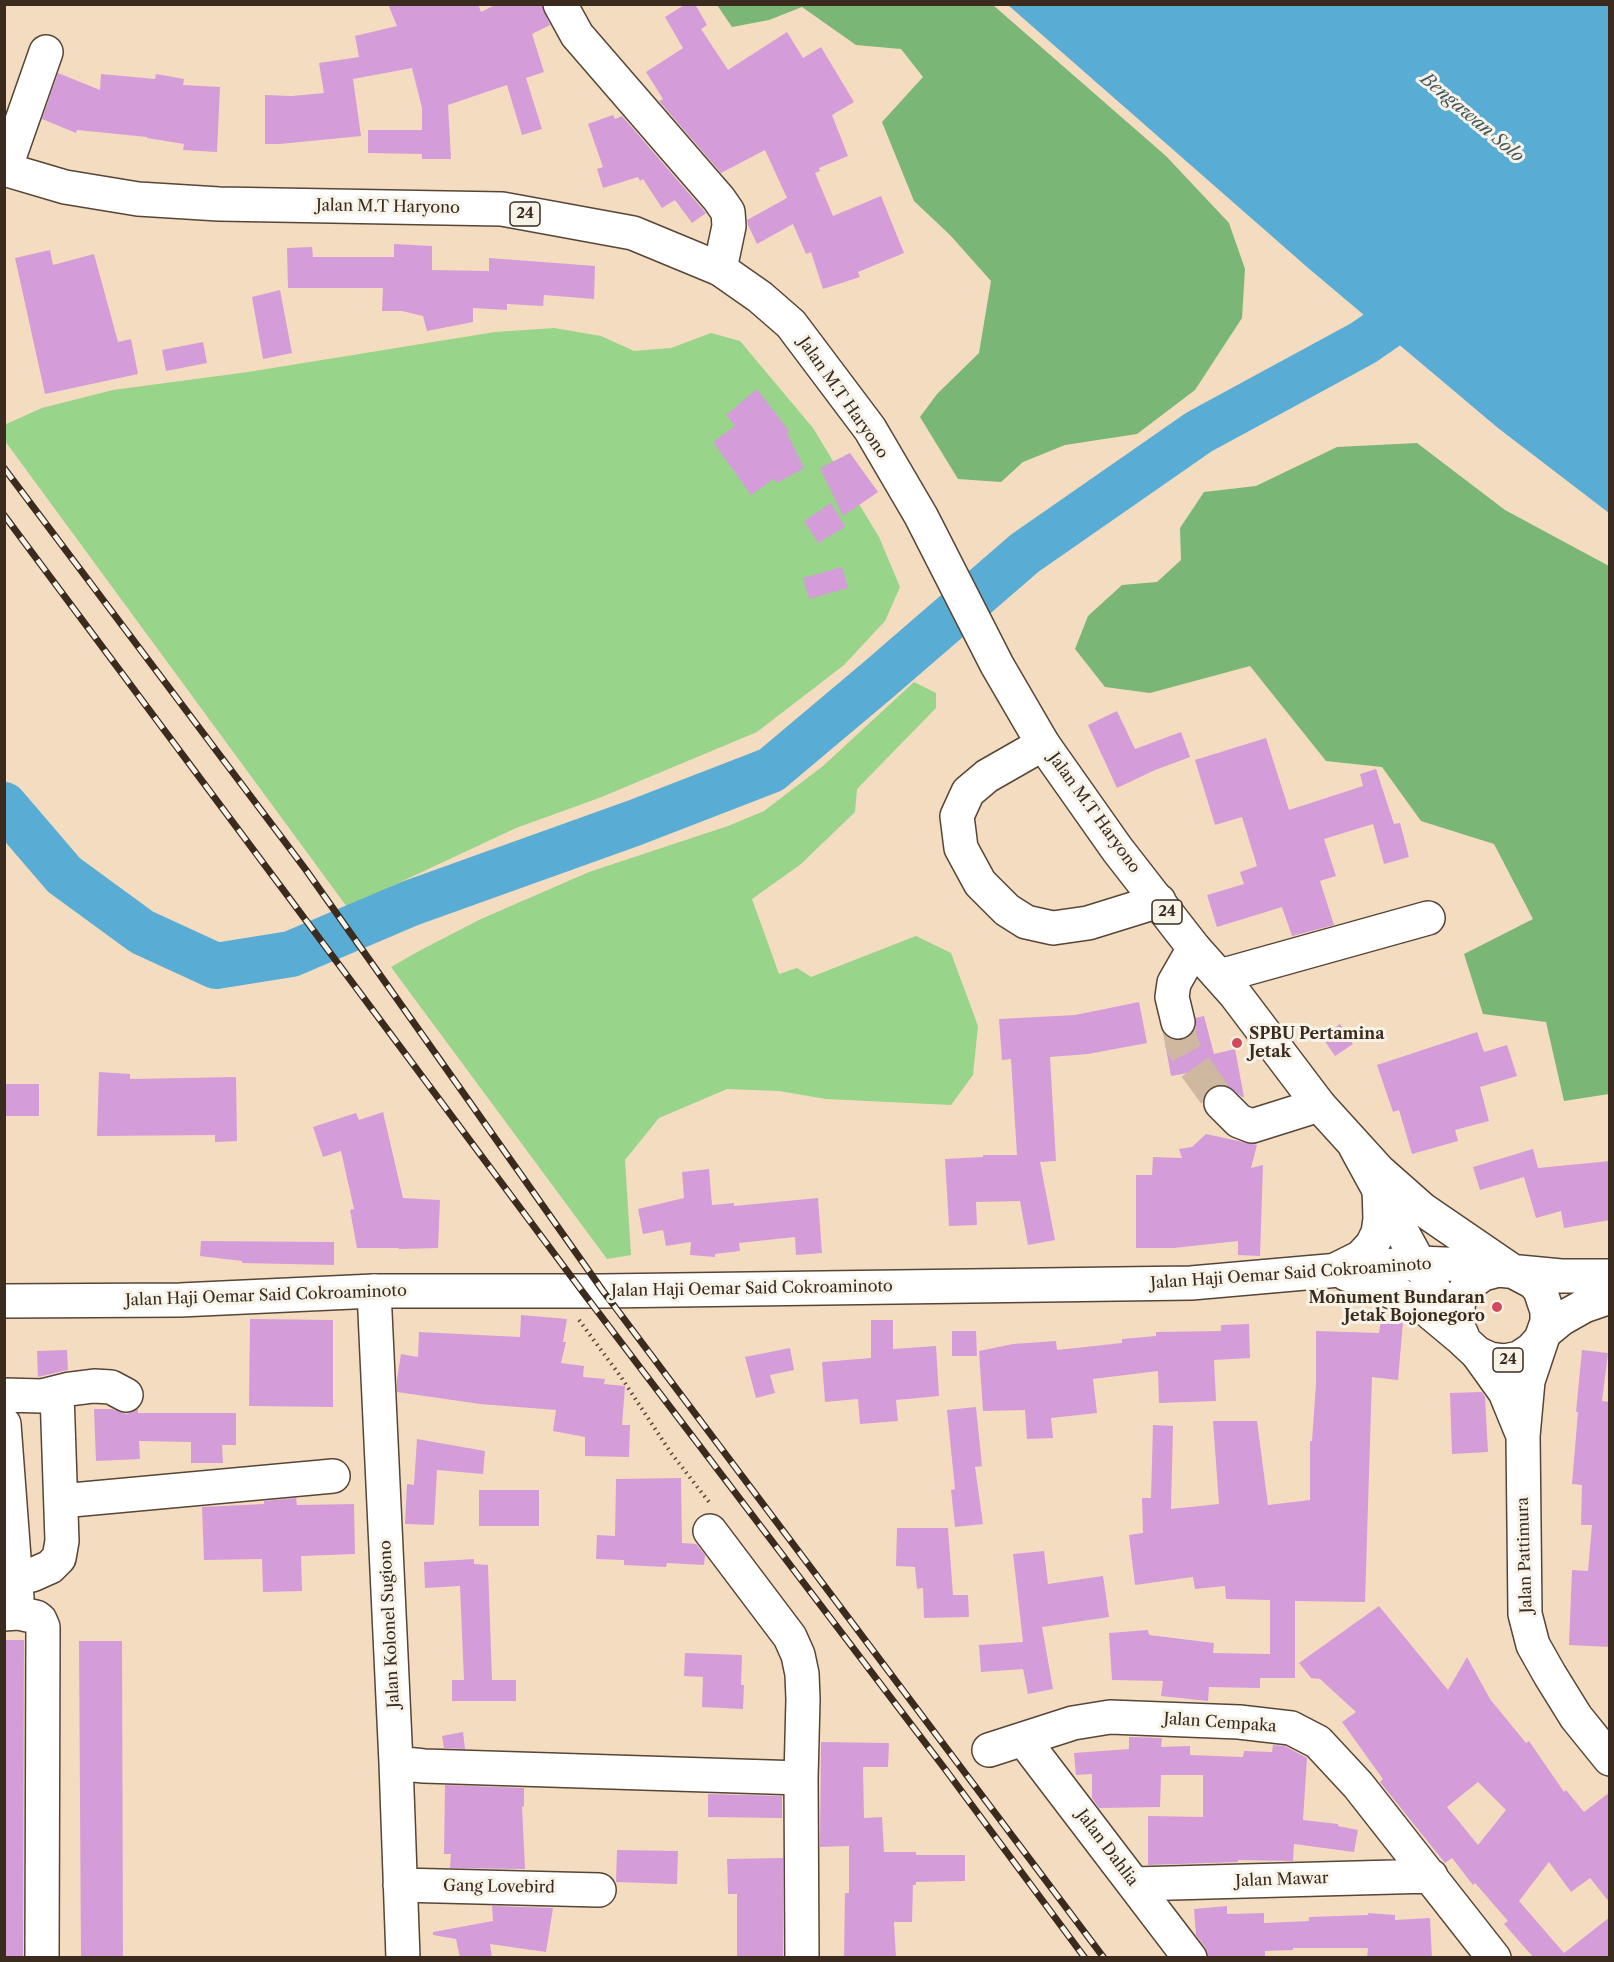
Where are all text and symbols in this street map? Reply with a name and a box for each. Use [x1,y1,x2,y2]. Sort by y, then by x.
water label: Bengawan Solo [1416,69,1528,167]
street label: Jalan M.T Haryono [316,196,460,218]
road number: 24 [510,202,540,226]
street label: Jalan M.T Haryono [794,334,892,462]
street label: Jalan M.T Haryono [1044,749,1144,877]
road number: 24 [1152,900,1182,924]
place label: SPBU Pertamina Jetak [1249,1024,1384,1062]
marker: SPBU Pertamina Jetak [1230,1036,1244,1050]
street label: Jalan Haji Oemar Said Cokroaminoto [1150,1255,1432,1293]
street label: Jalan Haji Oemar Said Cokroaminoto [611,1277,893,1301]
street label: Jalan Haji Oemar Said Cokroaminoto [125,1281,407,1311]
place label: Monument Bundaran Jetak Bojonegoro [1309,1288,1485,1326]
marker: Monument Bundaran Jetak Bojonegoro [1490,1300,1504,1314]
road number: 24 [1493,1348,1523,1372]
street label: Jalan Pattimura [1513,1497,1537,1613]
street label: Jalan Kolonel Sugiono [376,1540,404,1708]
street label: Jalan Cempaka [1163,1709,1277,1737]
street label: Jalan Dahlia [1072,1806,1142,1890]
street label: Jalan Mawar [1235,1869,1329,1891]
street label: Gang Lovebird [443,1876,555,1898]

